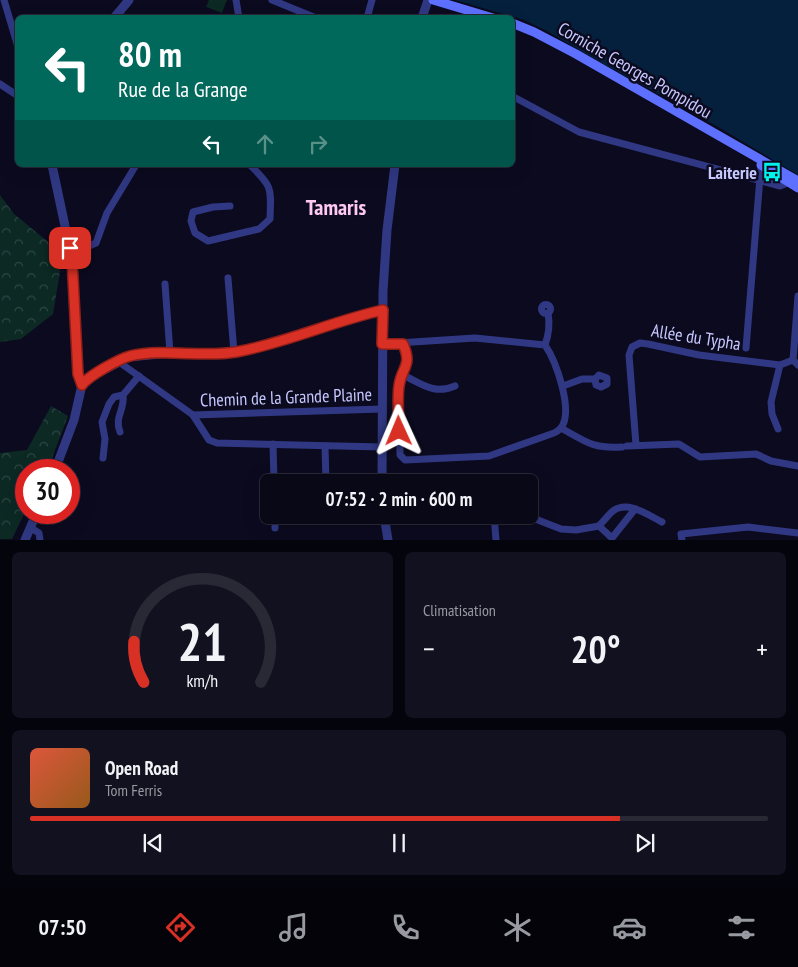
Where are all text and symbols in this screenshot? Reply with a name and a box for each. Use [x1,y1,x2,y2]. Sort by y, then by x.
street label: Corniche Georges Pompidou [554,17,716,123]
text: 80 m [118,31,182,77]
icon: left [35,35,100,100]
text: Rue de la Grange [118,75,248,103]
icon: left [198,130,226,158]
icon: ahead [251,130,279,158]
icon: right [304,130,332,158]
place label: Laiterie [708,161,757,184]
bus stop icon: Laiterie [761,161,783,183]
district label: Tamaris [306,193,366,221]
pin [49,227,91,269]
icon: arrive [56,234,84,262]
street label: Allée du Typha [650,319,742,355]
street label: Chemin de la Grande Plaine [200,383,372,411]
position arrow [372,404,424,456]
speed limit sign: 30 [15,459,80,524]
text: 07:52 · 2 min · 600 m [326,487,472,511]
text: Climatisation [423,600,496,620]
text: 21 [178,608,227,675]
text: 20° [570,624,621,673]
text: − [423,630,435,667]
text: + [756,630,768,667]
text: km/h [187,669,218,692]
text: Open Road [105,756,178,780]
text: Tom Ferris [105,780,162,800]
icon: previous [139,829,167,857]
icon: pause [385,829,413,857]
icon: next [631,829,659,857]
icon: directions [163,910,198,945]
icon: music [276,910,311,945]
icon: phone [388,910,423,945]
icon: climate [500,910,535,945]
icon: car [612,910,647,945]
icon: filters [724,910,759,945]
text: 07:50 [39,913,86,941]

